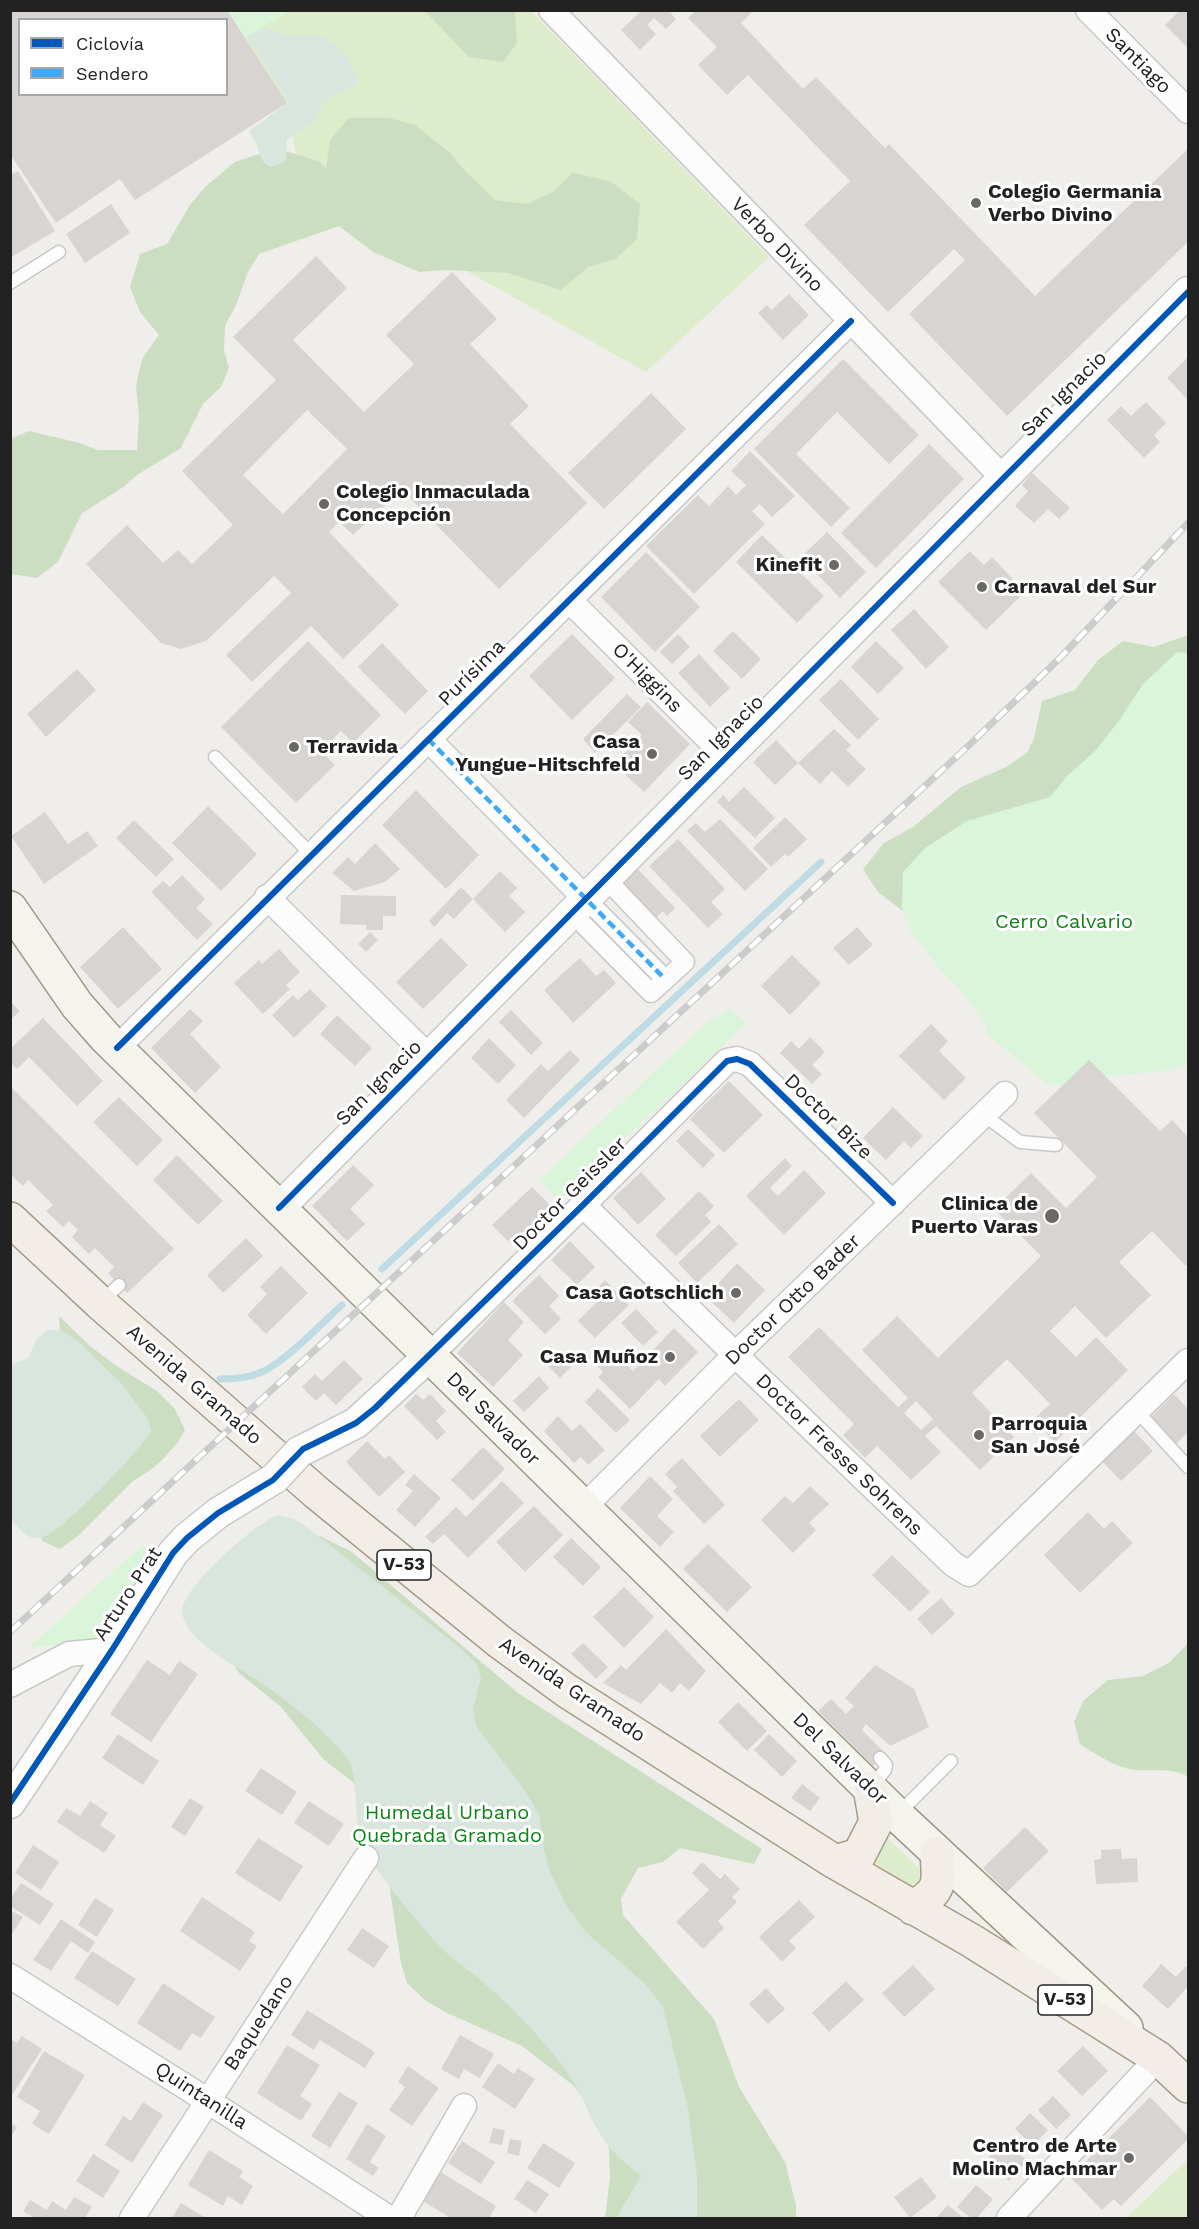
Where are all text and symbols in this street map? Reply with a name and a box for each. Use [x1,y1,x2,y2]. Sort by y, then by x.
legend [18,18,228,96]
street label: Santiago [1100,23,1176,99]
text: Ciclovía [76,33,144,54]
text: Sendero [76,63,149,84]
place label: Colegio Germania Verbo Divino [988,180,1161,227]
street label: Verbo Divino [726,192,828,298]
marker: Colegio Germania Verbo Divino [969,196,983,210]
street label: San Ignacio [1016,346,1112,442]
place label: Colegio Inmaculada Concepción [336,480,530,527]
marker: Colegio Inmaculada Concepción [317,497,331,511]
place label: Kinefit [756,553,822,577]
marker: Kinefit [827,558,841,572]
place label: Carnaval del Sur [994,575,1156,599]
marker: Carnaval del Sur [975,580,989,594]
street label: Purísima [434,635,510,711]
street label: O'Higgins [607,638,687,718]
street label: San Ignacio [673,690,769,786]
place label: Casa Yungue-Hitschfeld [455,730,640,777]
place label: Terravida [306,735,398,759]
marker: Terravida [287,740,301,754]
marker: Casa Yungue-Hitschfeld [645,747,659,761]
park label: Cerro Calvario [995,910,1133,934]
street label: San Ignacio [331,1035,427,1131]
street label: Doctor Bize [779,1069,877,1165]
street label: Doctor Geissler [508,1132,632,1256]
place label: Clinica de Puerto Varas [911,1192,1038,1239]
marker: Clinica de Puerto Varas [1043,1207,1061,1225]
street label: Doctor Otto Bader [720,1229,866,1371]
place label: Casa Gotschlich [565,1281,724,1305]
marker: Casa Gotschlich [729,1286,743,1300]
street label: Avenida Gramado [121,1320,267,1450]
place label: Casa Muñoz [540,1345,658,1369]
marker: Casa Muñoz [663,1350,677,1364]
street label: Del Salvador [441,1367,545,1471]
street label: Doctor Fresse Sohrens [751,1369,927,1541]
place label: Parroquia San José [991,1412,1087,1459]
marker: Parroquia San José [972,1428,986,1442]
street label: Arturo Prat [89,1542,167,1646]
road number: V-53 [377,1550,431,1580]
street label: Avenida Gramado [494,1632,650,1748]
street label: Del Salvador [788,1708,892,1810]
park label: Humedal Urbano Quebrada Gramado [352,1801,542,1848]
street label: Baquedano [219,1971,299,2075]
road number: V-53 [1038,1985,1092,2015]
street label: Quintanilla [150,2057,252,2135]
place label: Centro de Arte Molino Machmar [952,2134,1117,2181]
marker: Centro de Arte Molino Machmar [1122,2151,1136,2165]

